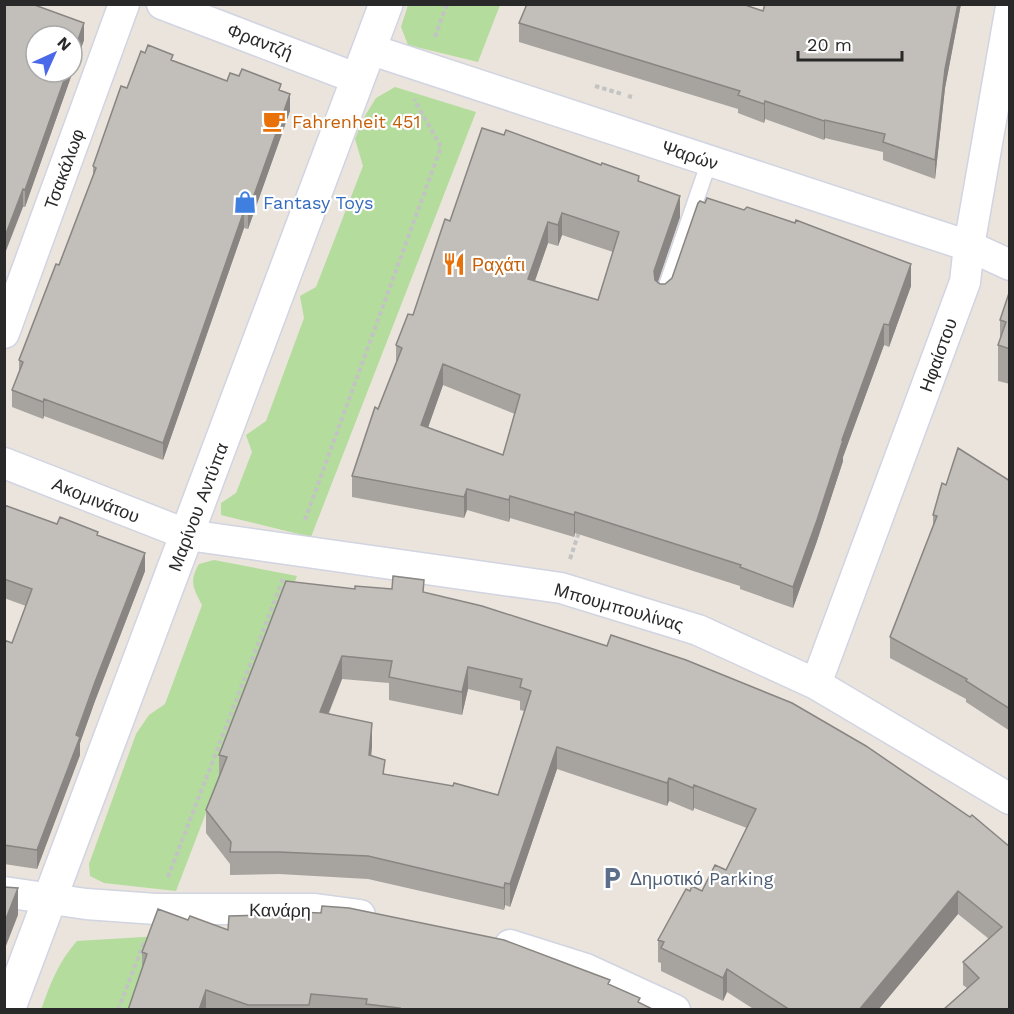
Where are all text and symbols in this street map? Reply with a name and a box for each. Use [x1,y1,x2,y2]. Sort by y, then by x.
street label: Φραντζή [224,19,296,63]
north arrow [24,24,84,84]
scale bar [798,24,902,62]
text: N [53,33,75,55]
text: 20 m [807,34,852,55]
cafe icon: Fahrenheit 451 [261,108,287,134]
place label: Fahrenheit 451 [292,111,420,132]
street label: Τσακάλωφ [40,126,88,212]
street label: Ψαρών [659,136,721,174]
shop icon: Fantasy Toys [232,189,258,215]
place label: Fantasy Toys [263,192,373,213]
restaurant icon: Ραχάτι [441,251,467,277]
place label: Ραχάτι [472,254,525,275]
street label: Ηφαίστου [915,315,961,395]
street label: Μαρίνου Αντύπα [164,440,232,574]
street label: Ακομινάτου [49,473,143,527]
street label: Μπουμπουλίνας [552,579,686,636]
parking icon: Δημοτικό Parking [599,865,625,891]
place label: Δημοτικό Parking [630,868,774,889]
street label: Κανάρη [249,899,311,921]

